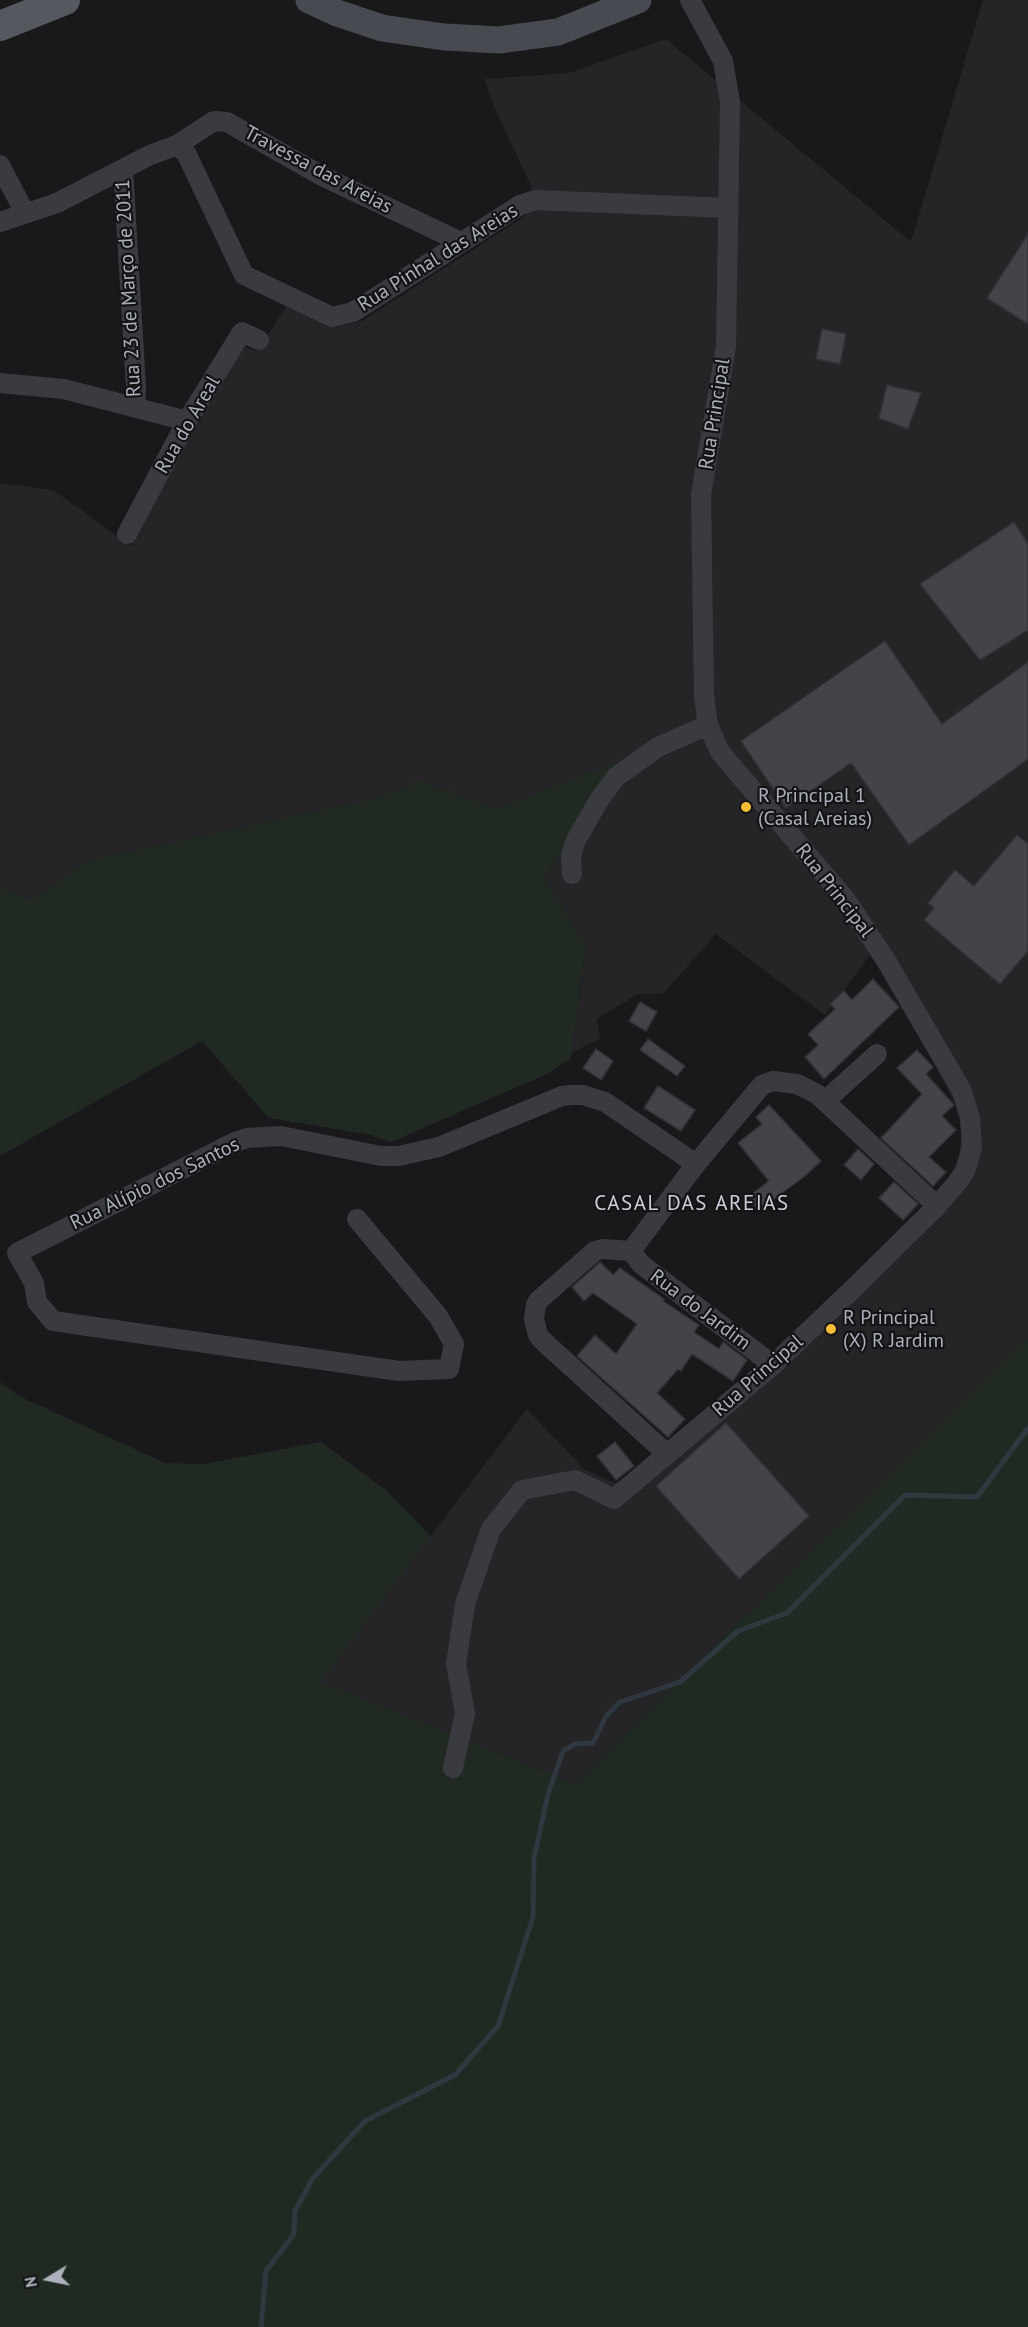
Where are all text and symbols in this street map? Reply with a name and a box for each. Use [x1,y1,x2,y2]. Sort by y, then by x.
street label: Travessa das Areias [240,121,396,219]
street label: Rua 23 de Março de 2011 [111,178,147,398]
street label: Rua Pinhal das Areias [354,199,522,317]
street label: Rua Principal [694,357,736,471]
street label: Rua do Areal [150,372,226,478]
place label: R Principal 1 (Casal Areias) [758,784,872,831]
marker: R Principal 1 (Casal Areias) [739,800,753,814]
street label: Rua Principal [790,839,878,943]
street label: Rua Alípio dos Santos [66,1133,244,1235]
district label: CASAL DAS AREIAS [594,1191,790,1217]
street label: Rua do Jardim [645,1264,755,1356]
place label: R Principal (X) R Jardim [843,1306,944,1353]
marker: R Principal (X) R Jardim [824,1322,838,1336]
street label: Rua Principal [708,1330,808,1422]
north arrow [18,2249,78,2309]
text: N [20,2275,41,2289]

